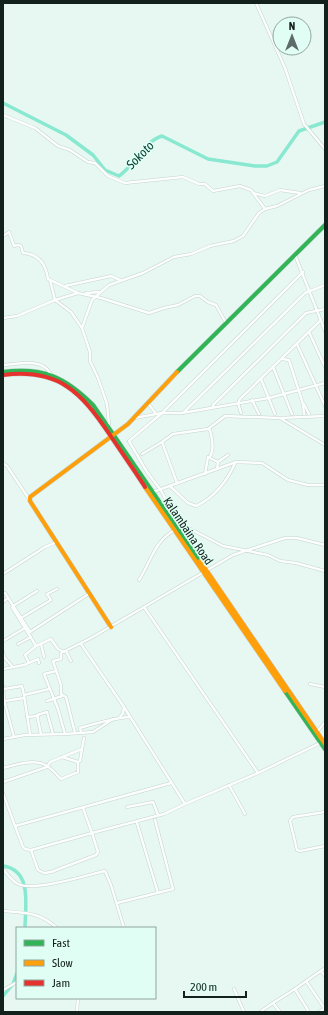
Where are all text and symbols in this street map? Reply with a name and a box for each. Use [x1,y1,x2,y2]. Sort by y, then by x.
north arrow [272,16,312,56]
text: N [289,20,295,32]
water label: Sokoto [122,138,157,173]
street label: Kalambaina Road [160,495,216,567]
legend [16,927,156,999]
text: Fast [52,936,70,950]
text: Slow [52,956,73,970]
scale bar [184,973,246,999]
text: Jam [52,976,70,990]
text: 200 m [190,980,217,994]

